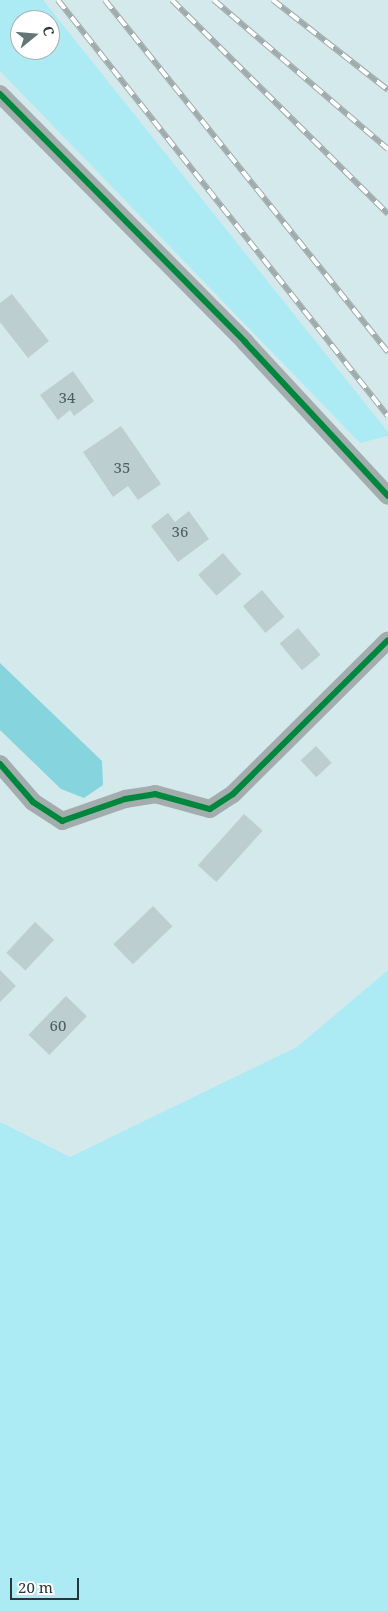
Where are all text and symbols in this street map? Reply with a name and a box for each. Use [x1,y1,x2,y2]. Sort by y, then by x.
north arrow [10,10,60,60]
text: С [38,24,59,38]
house number: 34 [59,389,75,407]
house number: 35 [114,459,130,477]
house number: 36 [172,523,188,541]
house number: 60 [50,1017,66,1035]
scale bar [12,1568,81,1600]
text: 20 m [18,1577,53,1597]

